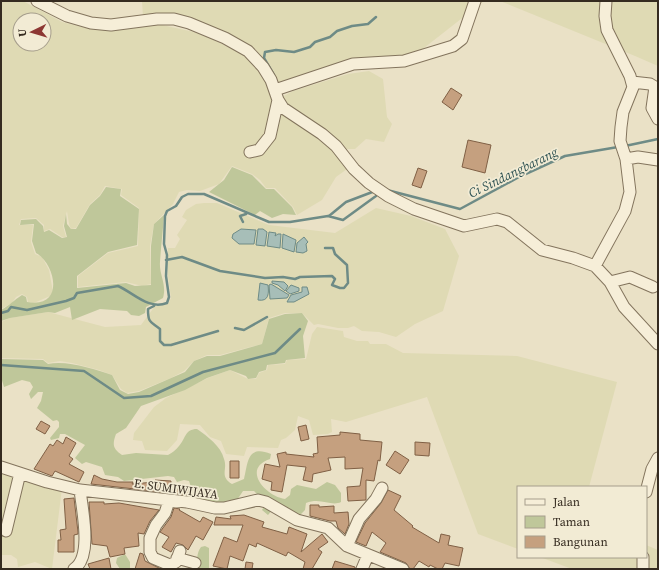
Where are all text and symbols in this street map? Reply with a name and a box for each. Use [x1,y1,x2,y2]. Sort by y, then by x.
north arrow [12,12,52,52]
text: U [15,28,30,37]
water label: Ci Sindangbarang [466,143,561,201]
street label: E. SUMIWIJAYA [133,475,219,503]
legend [517,486,647,558]
text: Jalan [552,494,580,510]
text: Taman [553,514,590,530]
text: Bangunan [553,534,608,550]

